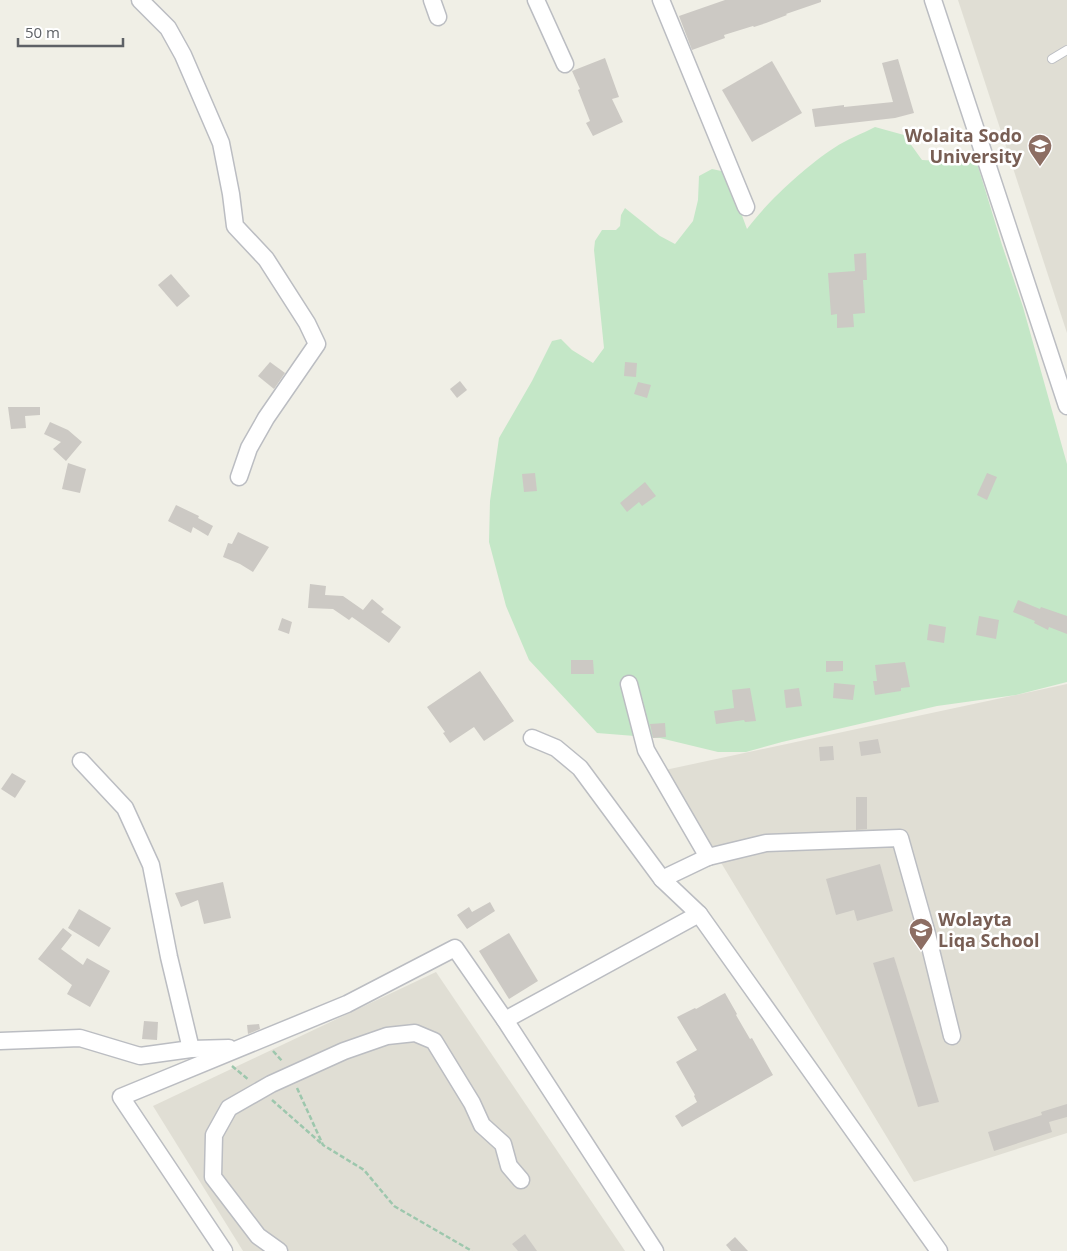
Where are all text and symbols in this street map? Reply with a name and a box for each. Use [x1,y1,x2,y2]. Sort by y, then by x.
scale bar [18,15,122,47]
text: 50 m [25,22,60,42]
place label: Wolaita Sodo University [905,123,1023,168]
school or university icon: Wolaita Sodo University [1027,133,1053,167]
place label: Wolayta Liqa School [938,907,1039,952]
school or university icon: Wolayta Liqa School [908,917,934,951]

